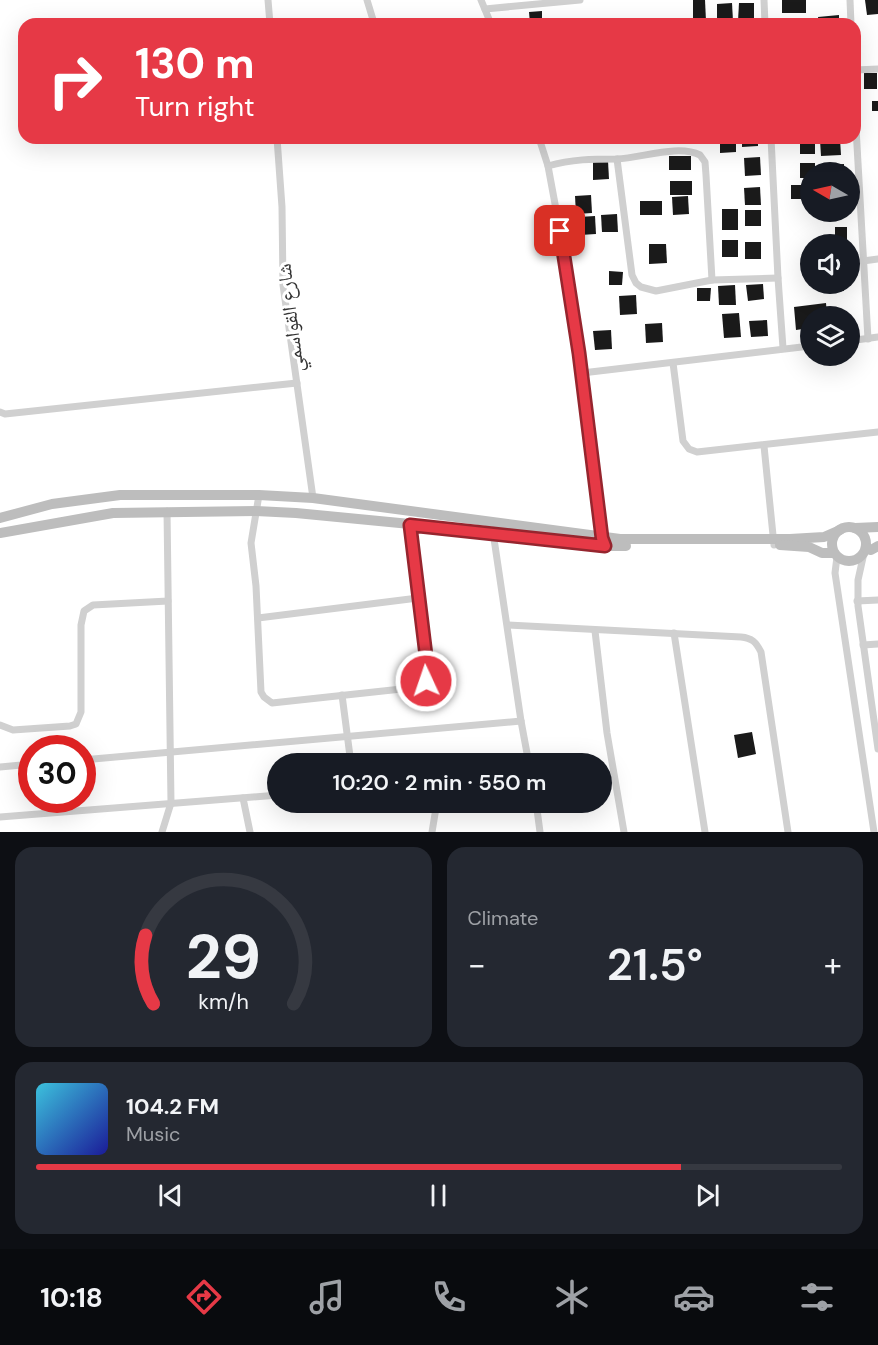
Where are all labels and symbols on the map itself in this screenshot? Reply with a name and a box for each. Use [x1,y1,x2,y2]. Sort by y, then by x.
north arrow [800,162,860,222]
pin [534,205,585,256]
street label: شارع القواسمي [270,262,313,374]
position arrow [394,649,458,713]
speed limit sign: 30 [18,735,96,813]

